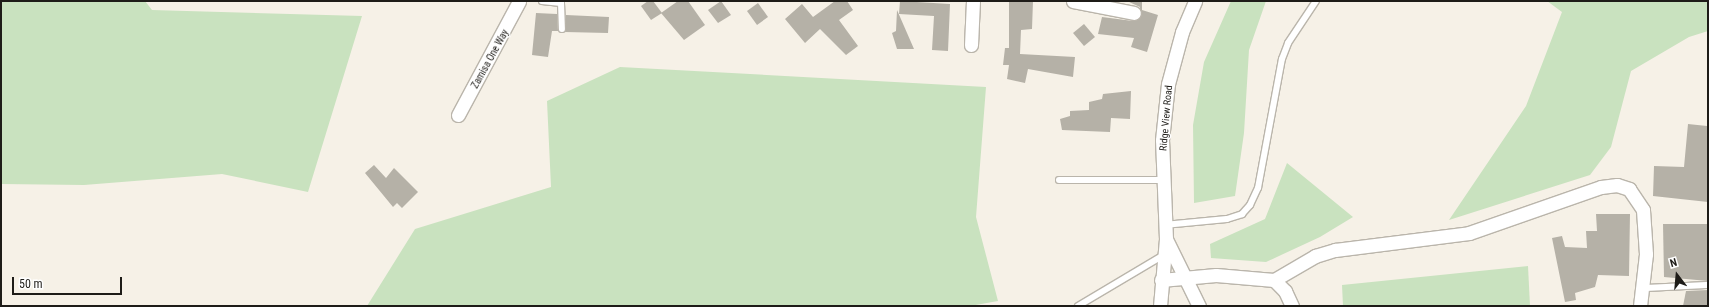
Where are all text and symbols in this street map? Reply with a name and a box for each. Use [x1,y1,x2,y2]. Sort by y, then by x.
street label: Zamisa One Way [469,27,511,91]
street label: Ridge View Road [1157,85,1175,151]
north arrow [1657,255,1697,295]
text: N [1669,256,1679,270]
scale bar [14,269,124,295]
text: 50 m [19,277,43,291]

